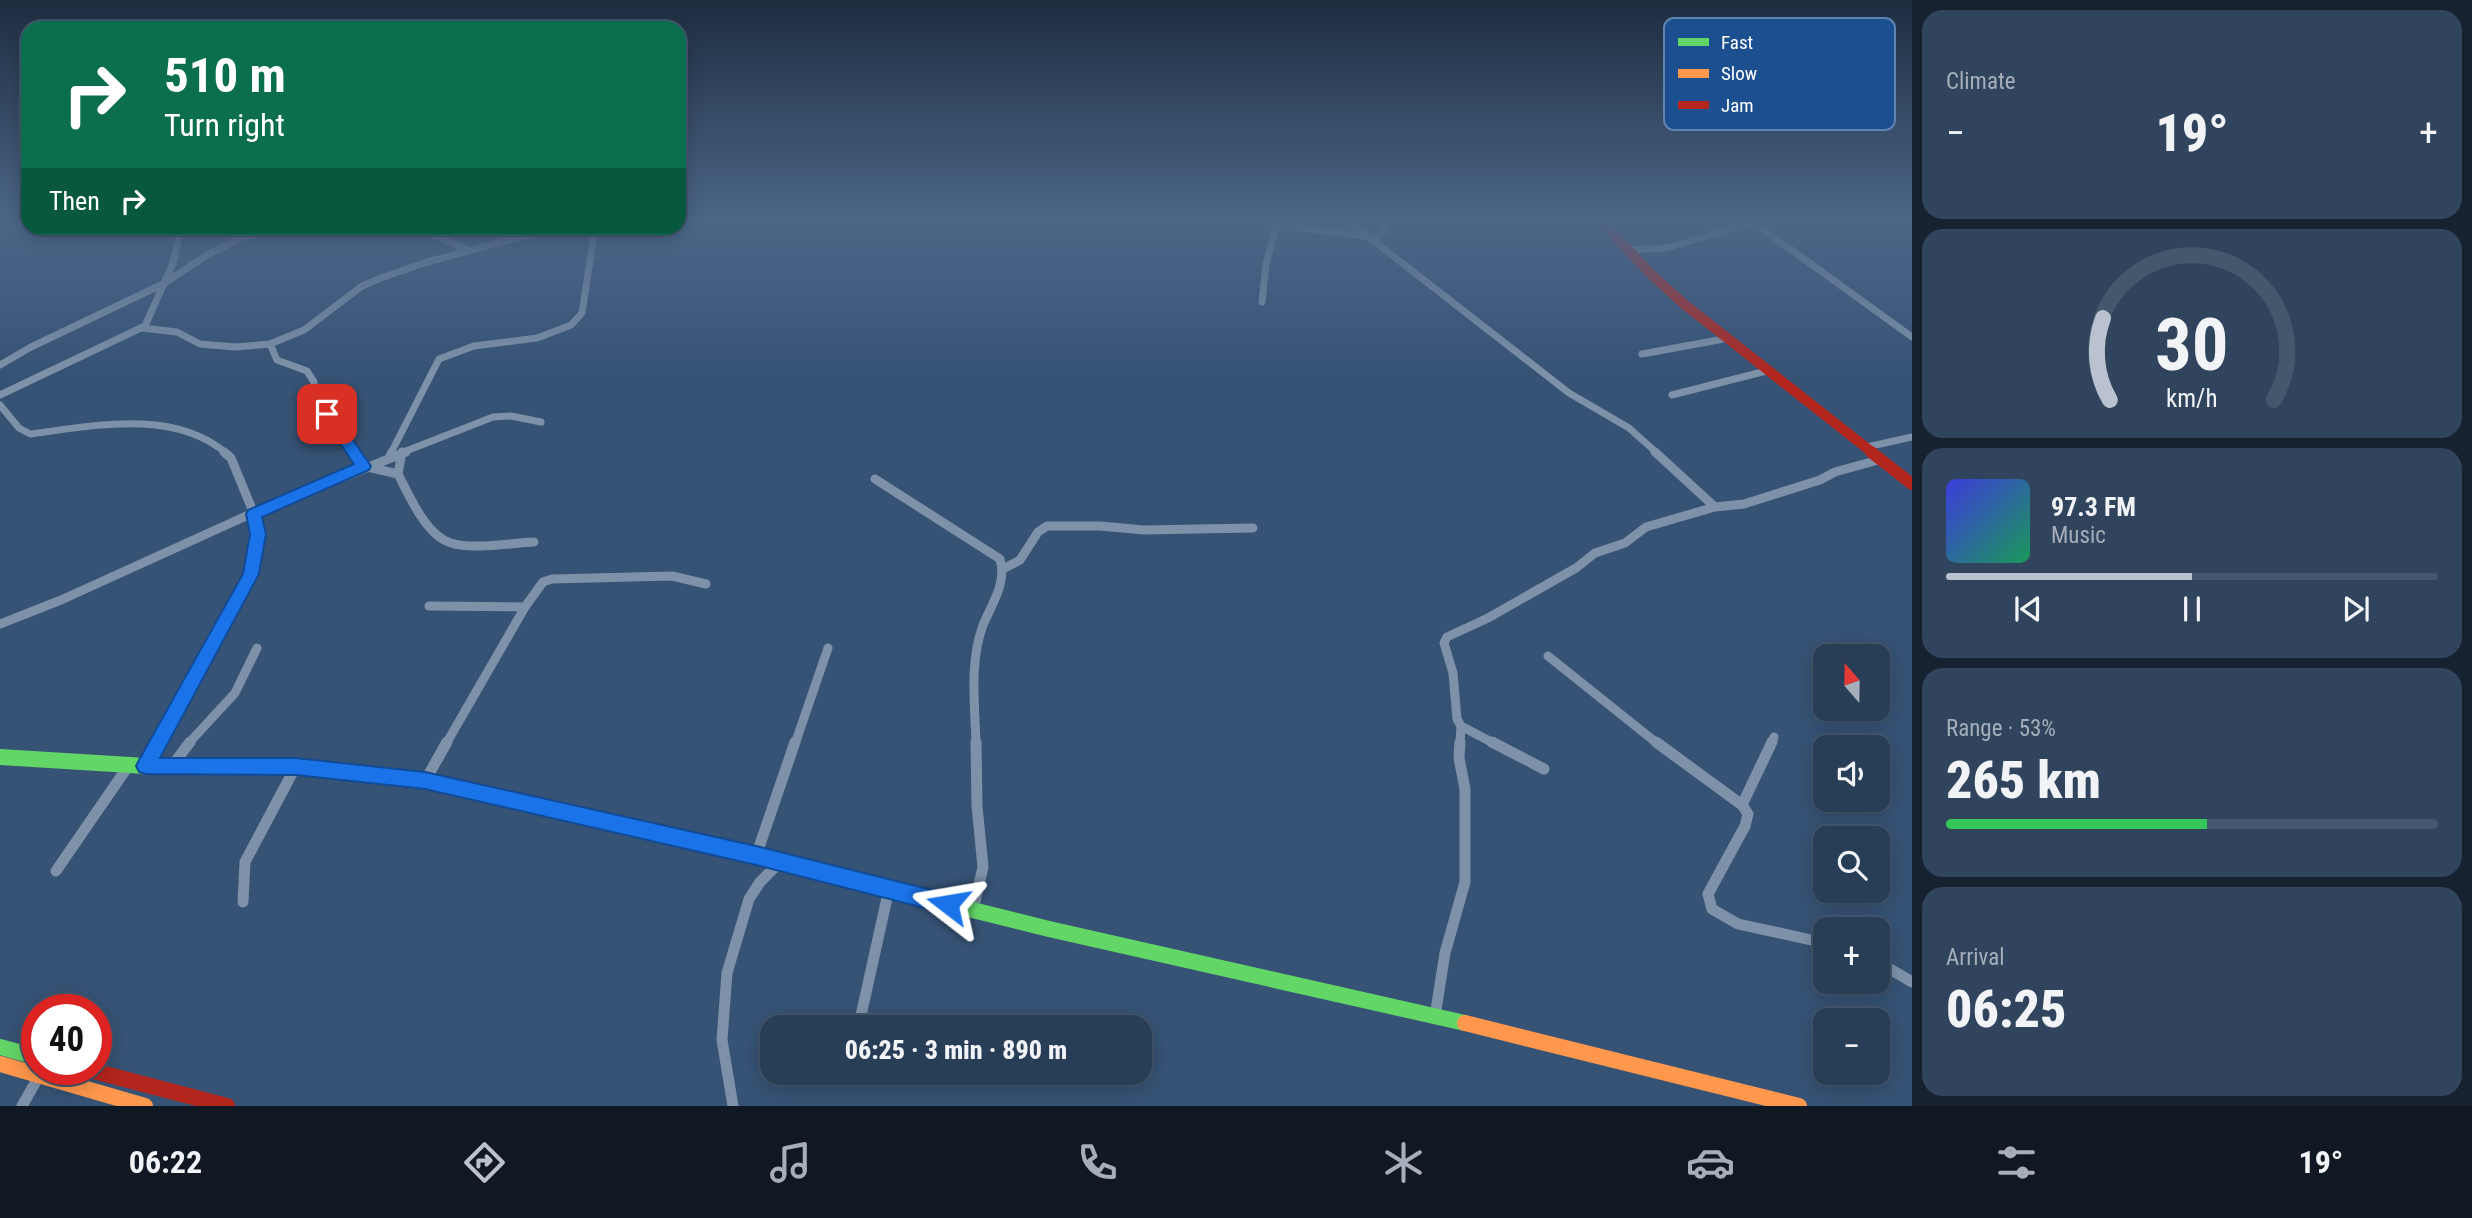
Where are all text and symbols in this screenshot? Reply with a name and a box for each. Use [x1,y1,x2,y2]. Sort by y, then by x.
legend [1664,18,1895,130]
text: Fast [1721,31,1753,54]
text: 510 m [164,47,286,104]
icon: right [49,49,140,140]
text: Slow [1721,62,1757,85]
text: Climate [1946,68,2016,95]
text: Jam [1721,94,1754,117]
text: 19° [2155,103,2229,164]
text: Turn right [164,106,285,144]
text: − [1946,111,1965,155]
text: + [2419,111,2438,155]
icon: right [114,182,152,220]
text: Then [49,186,100,216]
text: 30 [2155,302,2229,388]
pin [297,384,357,444]
text: km/h [2166,384,2218,413]
icon: arrive [308,395,346,433]
text: 97.3 FM [2051,492,2136,522]
text: Music [2051,522,2106,549]
icon: previous [2009,590,2047,628]
icon: pause [2173,590,2211,628]
icon: next [2337,590,2375,628]
north arrow [1813,644,1890,721]
map controls [1813,644,1890,1085]
text: Range · 53% [1946,715,2056,742]
button: sound [1813,735,1890,812]
text: 265 km [1946,750,2101,811]
button: search [1813,826,1890,903]
position arrow [911,867,985,941]
button: + [1813,917,1890,994]
text: Arrival [1946,944,2005,971]
text: 06:25 [1946,979,2066,1040]
speed limit sign: 40 [21,994,112,1085]
button: − [1813,1008,1890,1085]
text: 06:25 · 3 min · 890 m [845,1035,1067,1065]
icon: directions [460,1138,509,1187]
icon: music [766,1138,815,1187]
icon: phone [1073,1138,1122,1187]
icon: climate [1379,1138,1428,1187]
icon: car [1686,1138,1735,1187]
icon: filters [1992,1138,2041,1187]
text: 06:22 [129,1143,202,1181]
text: 19° [2298,1143,2343,1181]

